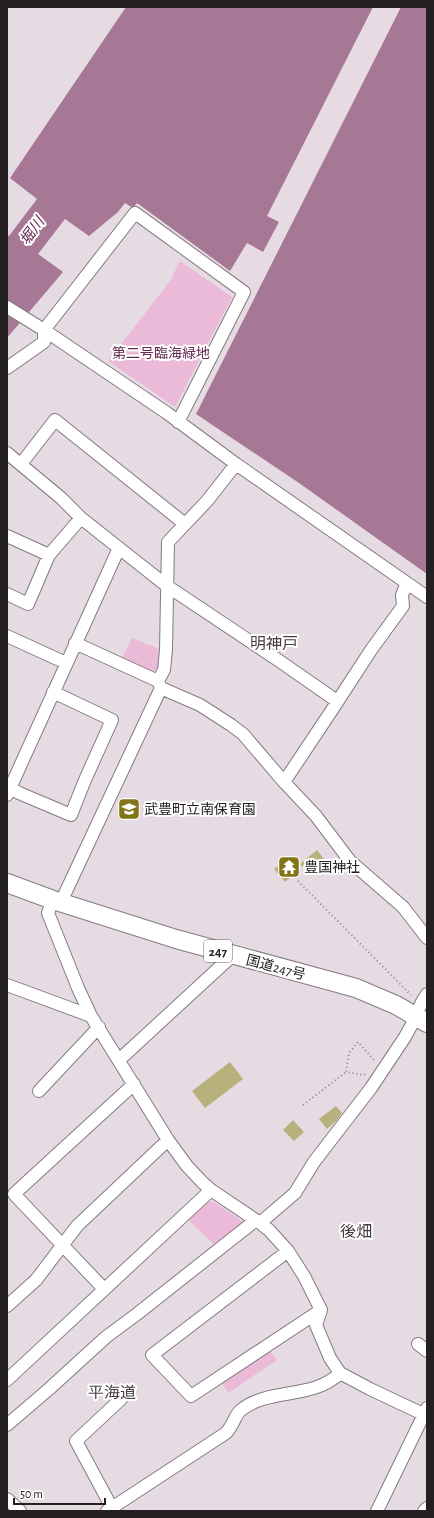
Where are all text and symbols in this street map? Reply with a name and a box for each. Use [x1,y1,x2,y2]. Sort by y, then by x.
water label: 堀川 [17,213,48,248]
park label: 第二号臨海緑地 [112,345,210,361]
district label: 明神戸 [250,636,298,652]
school or university icon: 武豊町立南保育園 [116,796,142,822]
place label: 武豊町立南保育園 [144,802,256,817]
temple icon: 豊国神社 [276,854,302,880]
place label: 豊国神社 [304,860,360,875]
road number: 247 [204,940,232,962]
street label: 国道247号 [244,952,307,983]
district label: 後畑 [340,1223,372,1240]
district label: 平海道 [88,1384,136,1401]
scale bar [14,1480,105,1506]
text: 50 m [20,1488,43,1500]

